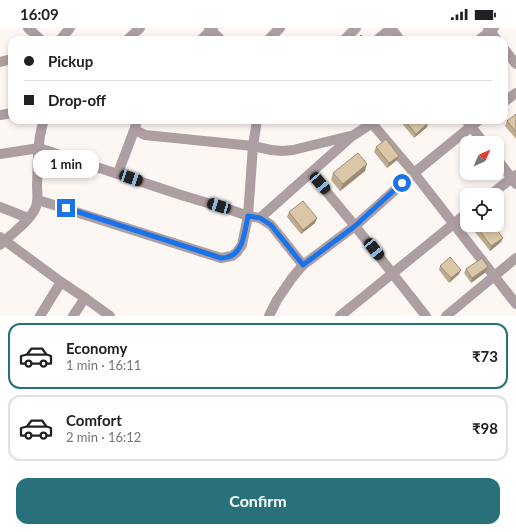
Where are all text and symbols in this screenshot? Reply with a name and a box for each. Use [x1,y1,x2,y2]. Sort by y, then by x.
text: 16:09 [20,5,59,23]
text: Pickup [48,52,93,70]
text: Drop-off [48,91,106,109]
north arrow [460,136,504,180]
map controls [460,136,504,232]
callout: 1 min [33,150,99,178]
text: 1 min [50,156,82,172]
car [118,168,144,188]
car [308,170,332,196]
route start [393,174,411,192]
button: locate [460,188,504,232]
car [206,197,232,215]
route end [57,199,75,217]
car [362,236,386,262]
icon: car [18,338,54,374]
text: Economy [66,339,127,357]
text: ₹73 [472,347,498,365]
text: 1 min · 16:11 [66,357,141,373]
icon: car [18,410,54,446]
text: Comfort [66,411,122,429]
text: ₹98 [472,419,498,437]
text: 2 min · 16:12 [66,429,141,445]
button: Confirm [16,478,500,524]

